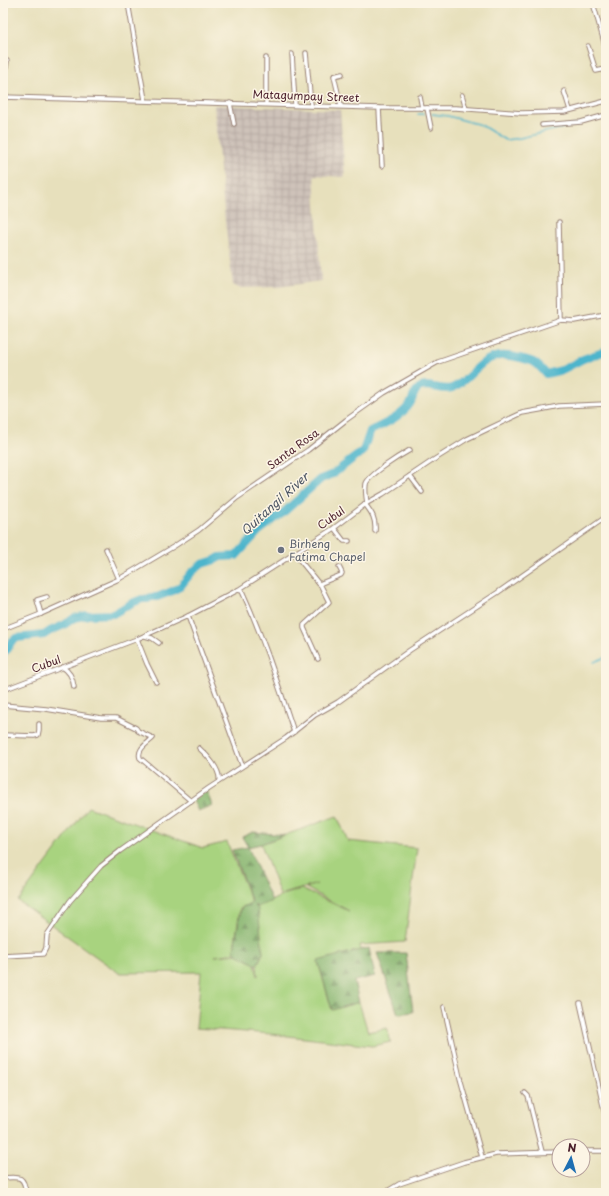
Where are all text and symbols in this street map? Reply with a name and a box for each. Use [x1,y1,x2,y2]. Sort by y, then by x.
street label: Matagumpay Street [252,85,360,106]
street label: Santa Rosa [263,424,322,473]
water label: Quitangil River [236,467,313,539]
street label: Cubul [313,502,348,533]
place label: Birheng Fatima Chapel [289,535,366,565]
marker: Birheng Fatima Chapel [276,545,286,555]
street label: Cubul [29,650,63,677]
north arrow [551,1138,591,1178]
text: N [567,1139,578,1156]

